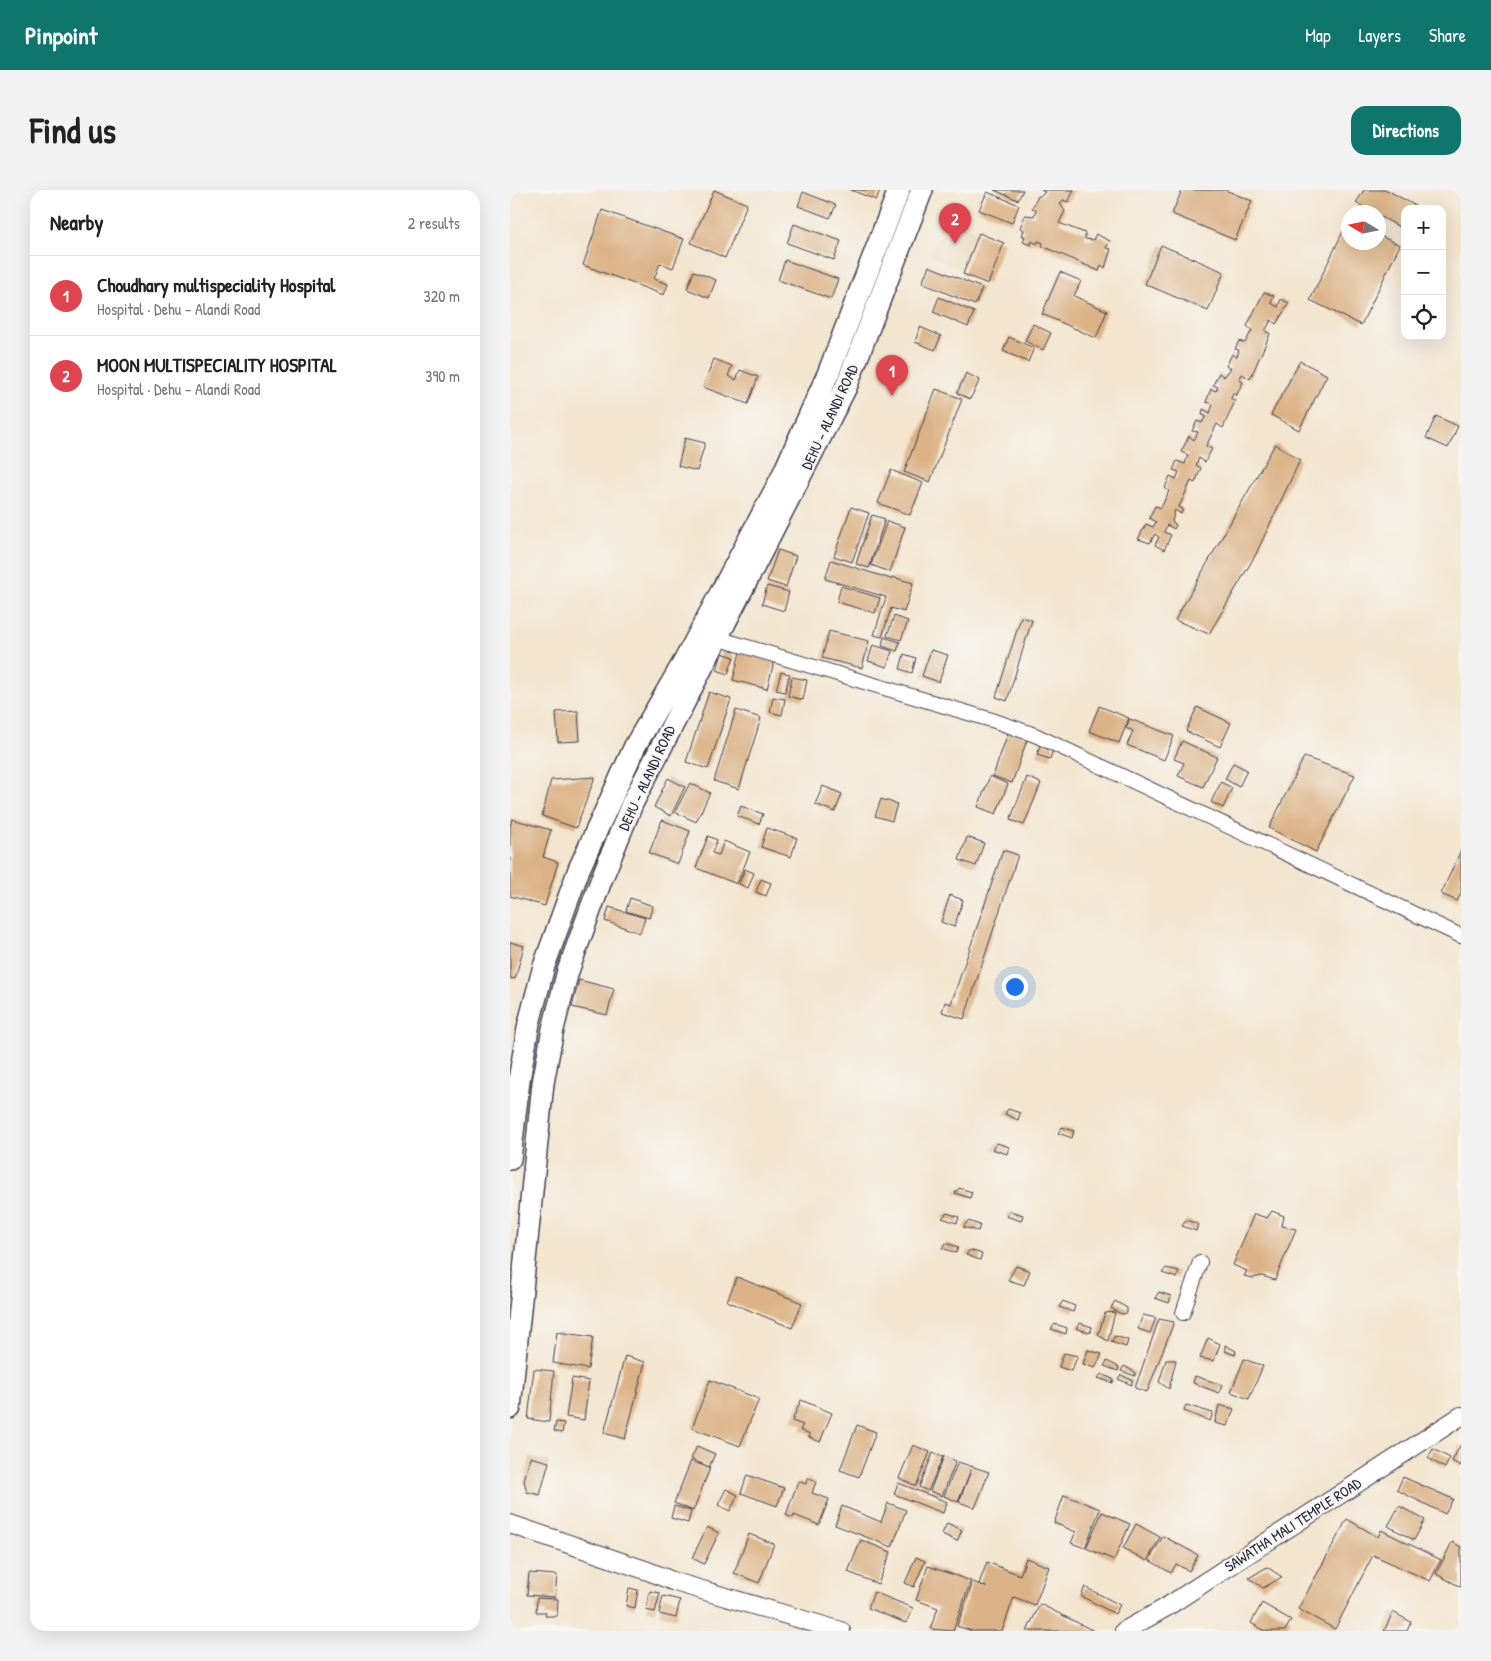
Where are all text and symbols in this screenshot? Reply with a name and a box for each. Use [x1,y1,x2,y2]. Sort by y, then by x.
text: Pinpoint [25,19,97,51]
text: Map [1305,23,1331,48]
text: Layers [1359,23,1401,48]
text: Share [1429,23,1466,48]
button: Directions [1351,106,1461,155]
text: Find us [30,107,116,154]
pin: 2 [939,203,971,244]
north arrow [1341,205,1386,250]
map controls [1401,205,1446,340]
button: + [1401,205,1446,250]
text: Nearby [50,208,103,237]
text: 2 results [408,212,460,234]
button: − [1401,250,1446,295]
text: Choudhary multispeciality Hospital [97,272,335,298]
text: 1 [63,285,69,307]
text: 320 m [424,285,460,307]
button: locate [1401,295,1446,340]
text: Hospital · Dehu - Alandi Road [97,298,260,320]
text: MOON MULTISPECIALITY HOSPITAL [97,352,337,378]
pin: 1 [876,355,908,396]
street label: DEHU - ALANDI ROAD [796,360,863,473]
text: 2 [62,365,70,387]
text: 390 m [425,365,460,387]
text: Hospital · Dehu - Alandi Road [97,378,260,400]
street label: DEHU - ALANDI ROAD [613,721,680,834]
your location [1002,974,1028,1000]
street label: SAWATHA MALI TEMPLE ROAD [1220,1472,1366,1577]

